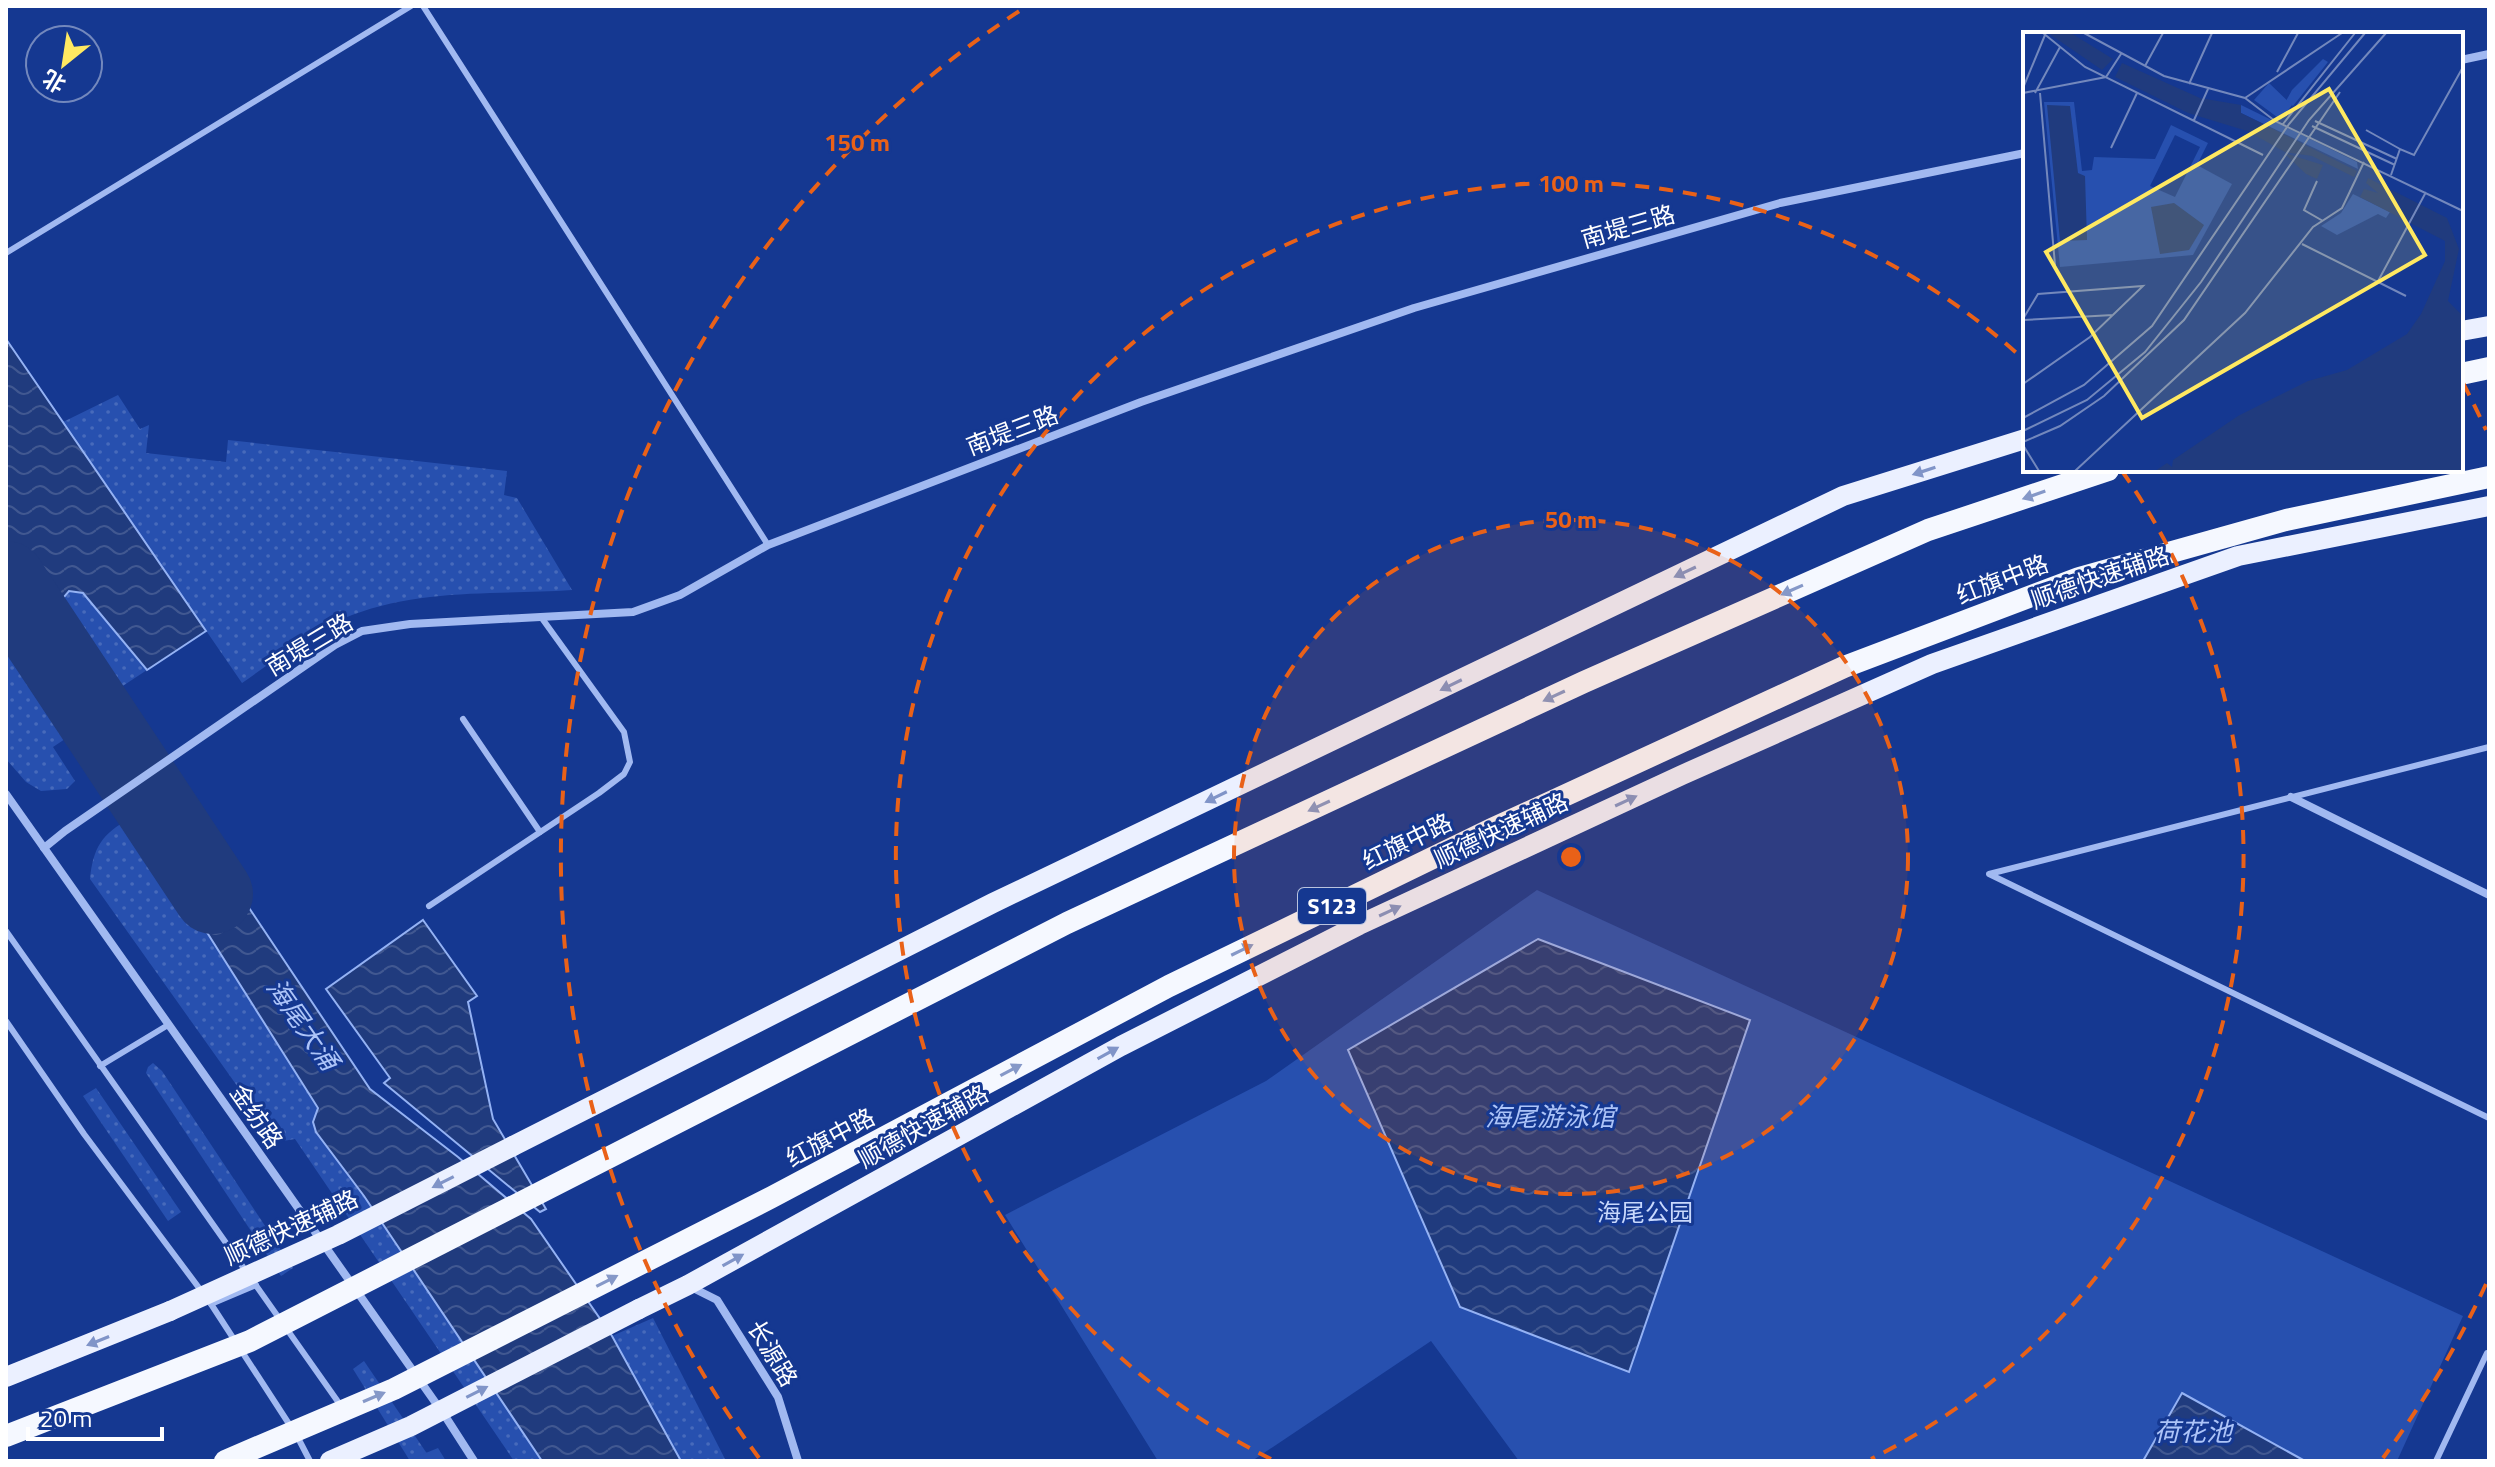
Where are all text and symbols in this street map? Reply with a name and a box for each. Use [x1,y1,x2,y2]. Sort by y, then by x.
north arrow [24,24,104,104]
inset map [2023,32,2463,472]
text: 北 [36,61,72,102]
text: 150 m [824,124,890,160]
text: 100 m [1538,165,1604,201]
street label: 南堤三路 [1577,195,1679,257]
street label: 南堤三路 [961,396,1063,464]
one-way arrow [1912,465,1936,478]
one-way arrow [2021,489,2045,501]
text: 50 m [1545,501,1597,537]
street label: 顺德快速辅路 [2026,537,2174,617]
street label: 红旗中路 [1951,545,2053,613]
one-way arrow [1673,565,1696,579]
one-way arrow [1780,584,1804,597]
street label: 南堤三路 [259,604,359,684]
one-way arrow [1439,678,1462,692]
one-way arrow [1543,689,1566,703]
street label: 顺德快速辅路 [1428,783,1574,877]
one-way arrow [1204,790,1228,804]
one-way arrow [1614,795,1638,808]
one-way arrow [1307,799,1330,812]
street label: 红旗中路 [1356,804,1458,878]
centre of rings [1557,843,1585,871]
road number: S123 [1298,888,1366,924]
one-way arrow [1378,904,1402,918]
one-way arrow [1230,943,1253,957]
water label: 海尾大涌 [257,970,351,1080]
one-way arrow [1097,1046,1119,1060]
one-way arrow [1000,1063,1022,1077]
street label: 顺德快速辅路 [851,1075,995,1177]
street label: 金纺路 [222,1076,292,1156]
water label: 海尾游泳馆 [1485,1097,1619,1136]
street label: 红旗中路 [779,1099,881,1175]
one-way arrow [432,1175,455,1188]
street label: 顺德快速辅路 [218,1180,364,1274]
park label: 海尾公园 [1597,1194,1693,1230]
one-way arrow [722,1253,744,1267]
one-way arrow [595,1274,618,1288]
street label: 长源路 [739,1313,807,1393]
one-way arrow [86,1335,110,1348]
one-way arrow [466,1385,489,1399]
scale bar [28,1391,162,1441]
one-way arrow [362,1391,386,1404]
text: 20 m [40,1400,92,1436]
water label: 荷花池 [2154,1412,2235,1451]

